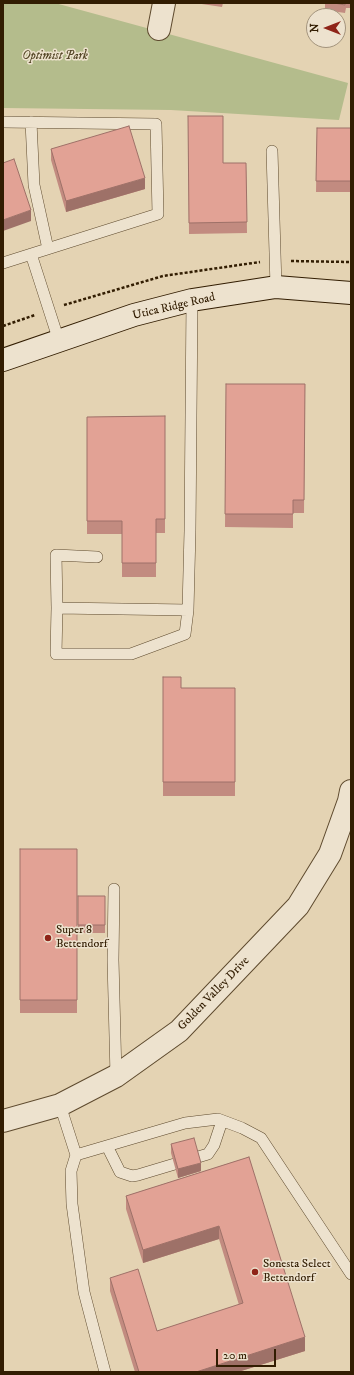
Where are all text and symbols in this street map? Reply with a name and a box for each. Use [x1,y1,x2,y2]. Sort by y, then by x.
north arrow [306,8,346,48]
text: N [308,23,322,33]
park label: Optimist Park [22,50,88,64]
street label: Utica Ridge Road [131,291,217,323]
place label: Super 8 Bettendorf [56,924,108,952]
marker: Super 8 Bettendorf [43,933,53,943]
street label: Golden Valley Drive [175,954,253,1034]
place label: Sonesta Select Bettendorf [263,1258,331,1286]
marker: Sonesta Select Bettendorf [250,1267,260,1277]
scale bar [218,1341,278,1367]
text: 20 m [223,1348,247,1363]

